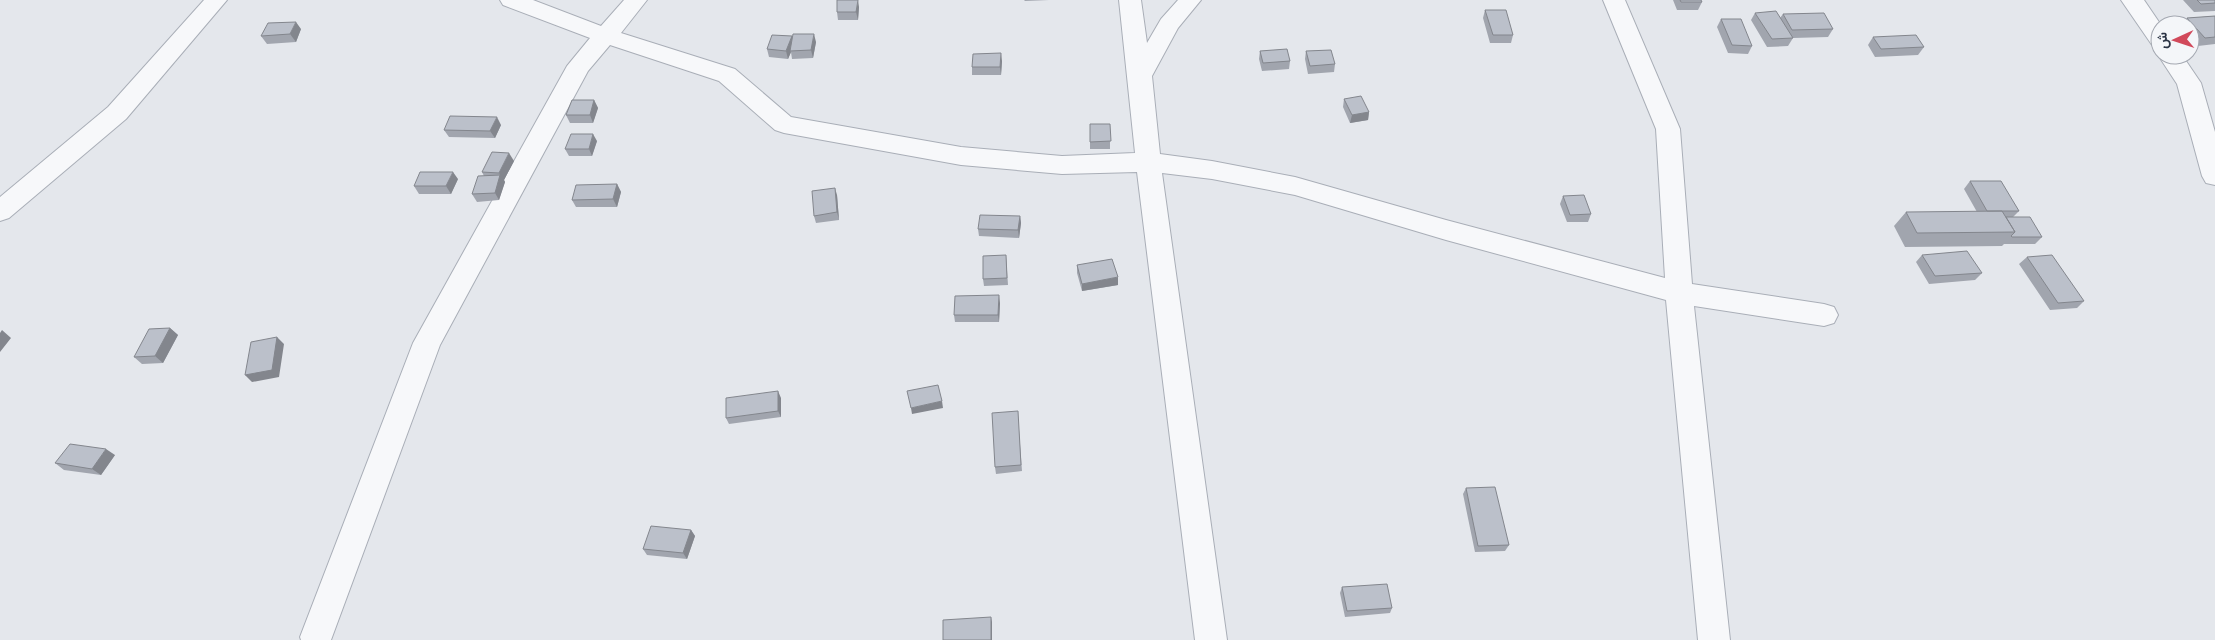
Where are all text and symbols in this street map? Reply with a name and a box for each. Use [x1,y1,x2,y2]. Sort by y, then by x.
north arrow [2150,15,2200,65]
text: ش [2153,32,2171,50]

